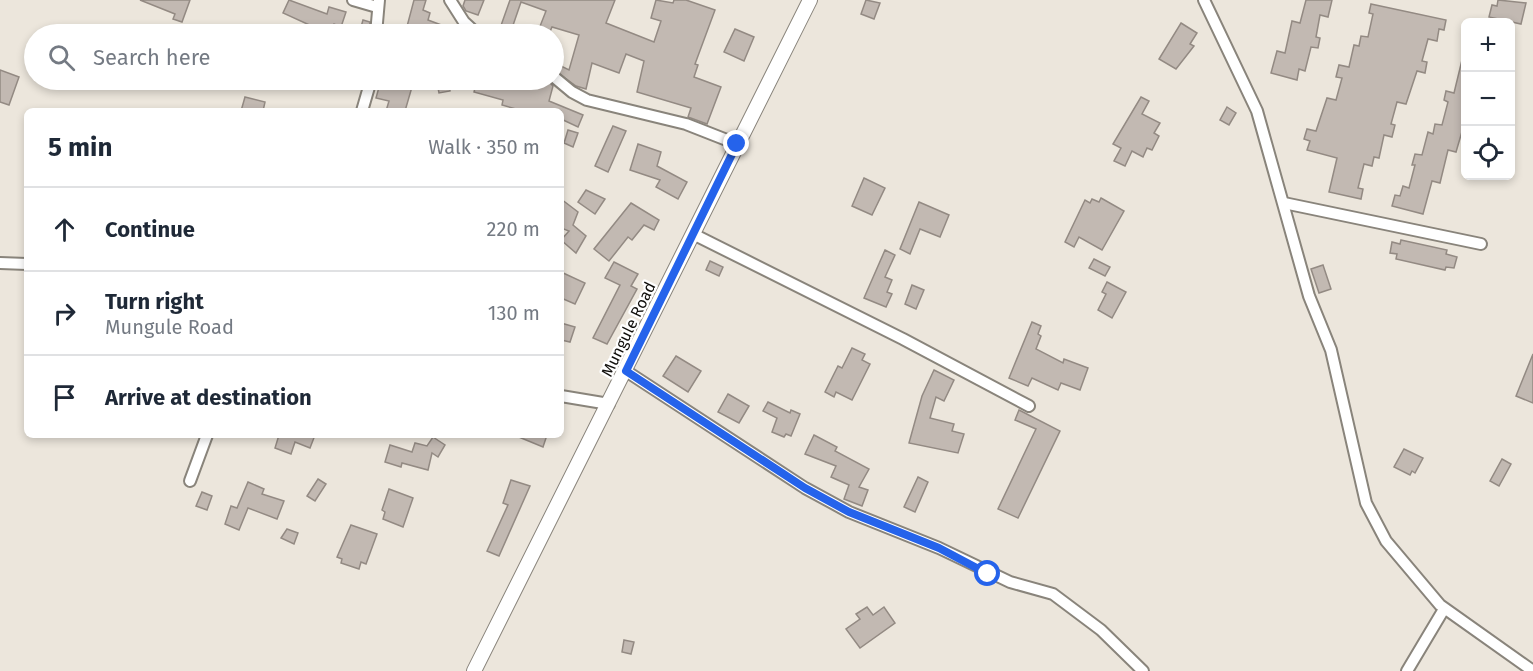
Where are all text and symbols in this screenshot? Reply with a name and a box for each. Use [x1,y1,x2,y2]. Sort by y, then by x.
map controls [1461,18,1515,180]
button: + [1461,18,1515,72]
search box [24,24,564,90]
icon: search [45,41,78,74]
text: Search here [93,44,211,71]
button: − [1461,72,1515,126]
button: locate [1461,126,1515,180]
route end [723,130,749,156]
text: 5 min [48,132,112,163]
text: Walk · 350 m [428,135,540,159]
icon: ahead [48,213,81,246]
text: Continue [105,216,195,243]
text: 220 m [487,217,540,241]
street label: Mungule Road [597,279,660,380]
text: Turn right [105,288,204,315]
icon: right [48,297,81,330]
text: 130 m [488,301,540,325]
text: Mungule Road [105,315,234,339]
icon: arrive [48,381,81,414]
text: Arrive at destination [105,384,312,411]
route start [974,560,1000,586]

